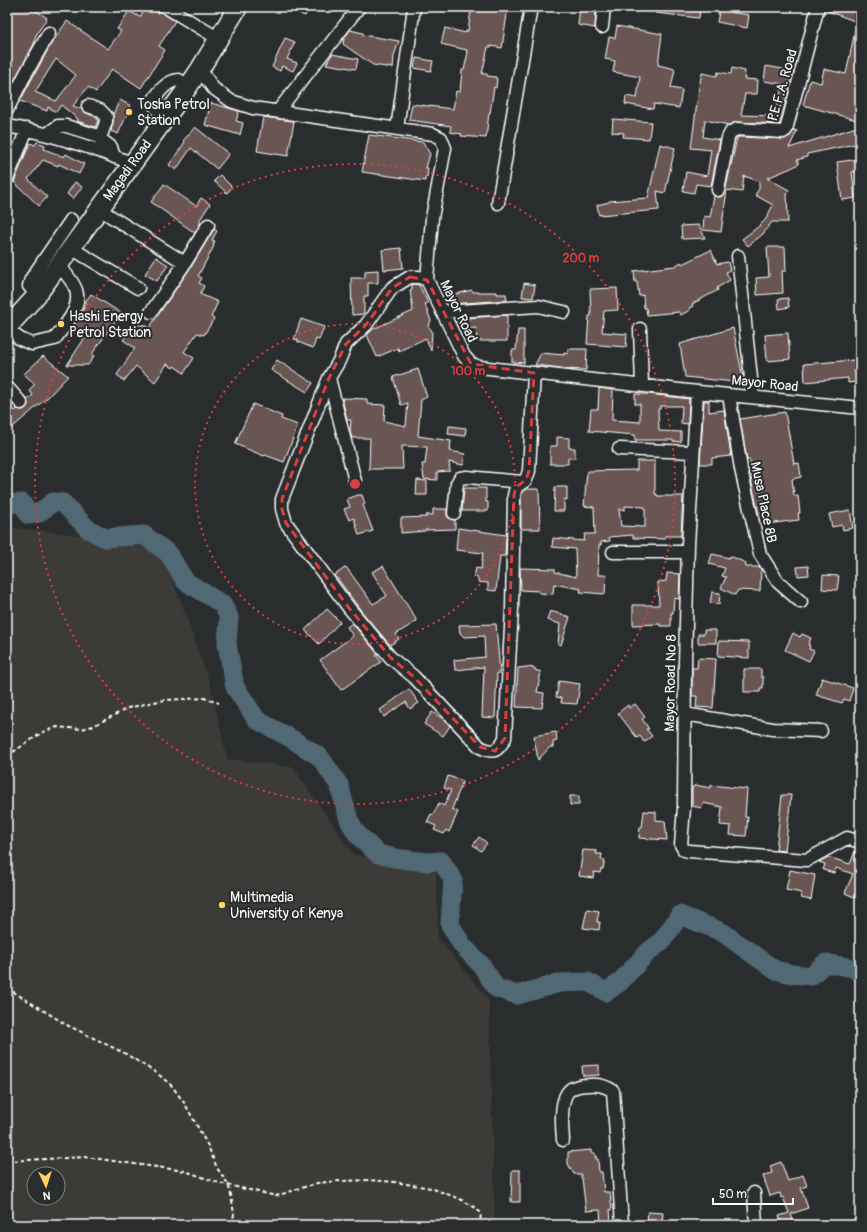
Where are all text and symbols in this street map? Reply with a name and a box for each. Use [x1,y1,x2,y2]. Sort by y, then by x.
street label: P.E.F.A. Road [764,47,801,123]
place label: Tosha Petrol Station [137,96,210,129]
marker: Tosha Petrol Station [124,107,134,117]
street label: Magadi Road [100,136,155,204]
text: 200 m [563,251,600,266]
street label: Mayor Road [436,277,481,345]
place label: Hashi Energy Petrol Station [69,308,151,341]
marker: Hashi Energy Petrol Station [56,319,66,329]
text: 100 m [451,364,486,379]
street label: Mayor Road [731,372,799,395]
street label: Musa Place 8B [747,460,780,544]
centre of rings [348,477,362,491]
street label: Mayor Road No 8 [661,634,680,732]
place label: Multimedia University of Kenya [230,889,343,922]
marker: Multimedia University of Kenya [217,900,227,910]
north arrow [26,1166,66,1206]
scale bar [713,1180,793,1206]
text: 50 m [719,1187,747,1202]
text: N [42,1189,51,1202]

